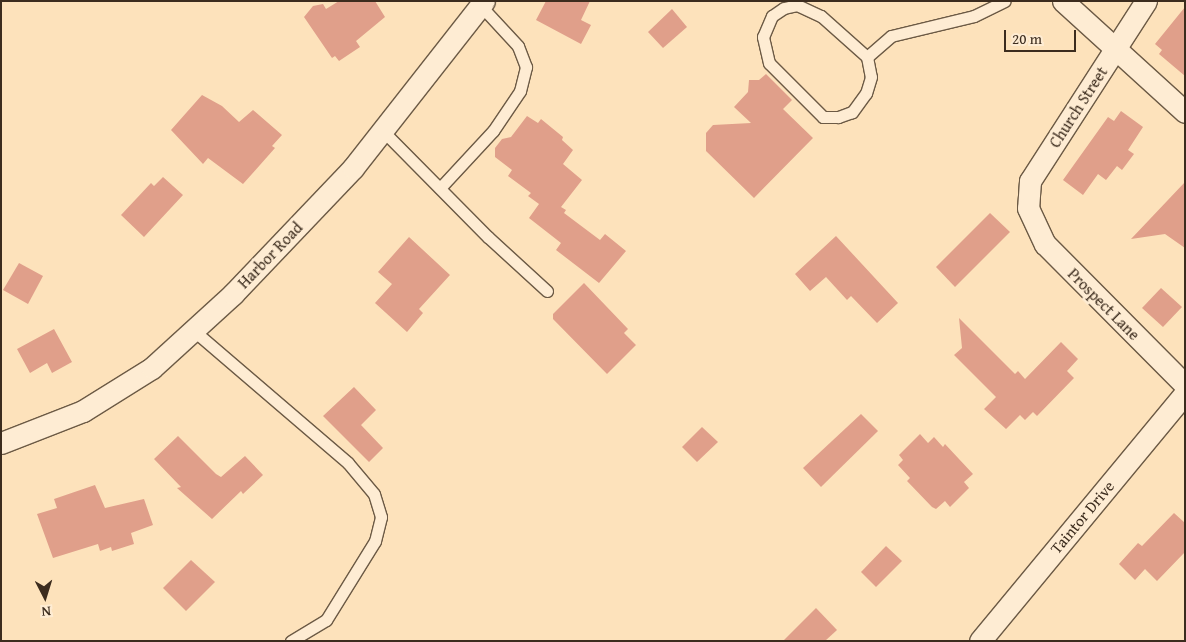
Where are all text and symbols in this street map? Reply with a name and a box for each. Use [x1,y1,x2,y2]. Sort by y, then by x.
scale bar [1006,20,1078,52]
text: 20 m [1012,28,1042,49]
street label: Church Street [1045,63,1111,151]
street label: Harbor Road [234,218,306,292]
street label: Prospect Lane [1064,264,1144,344]
street label: Taintor Drive [1046,477,1118,557]
north arrow [20,572,70,622]
text: N [41,602,52,622]

